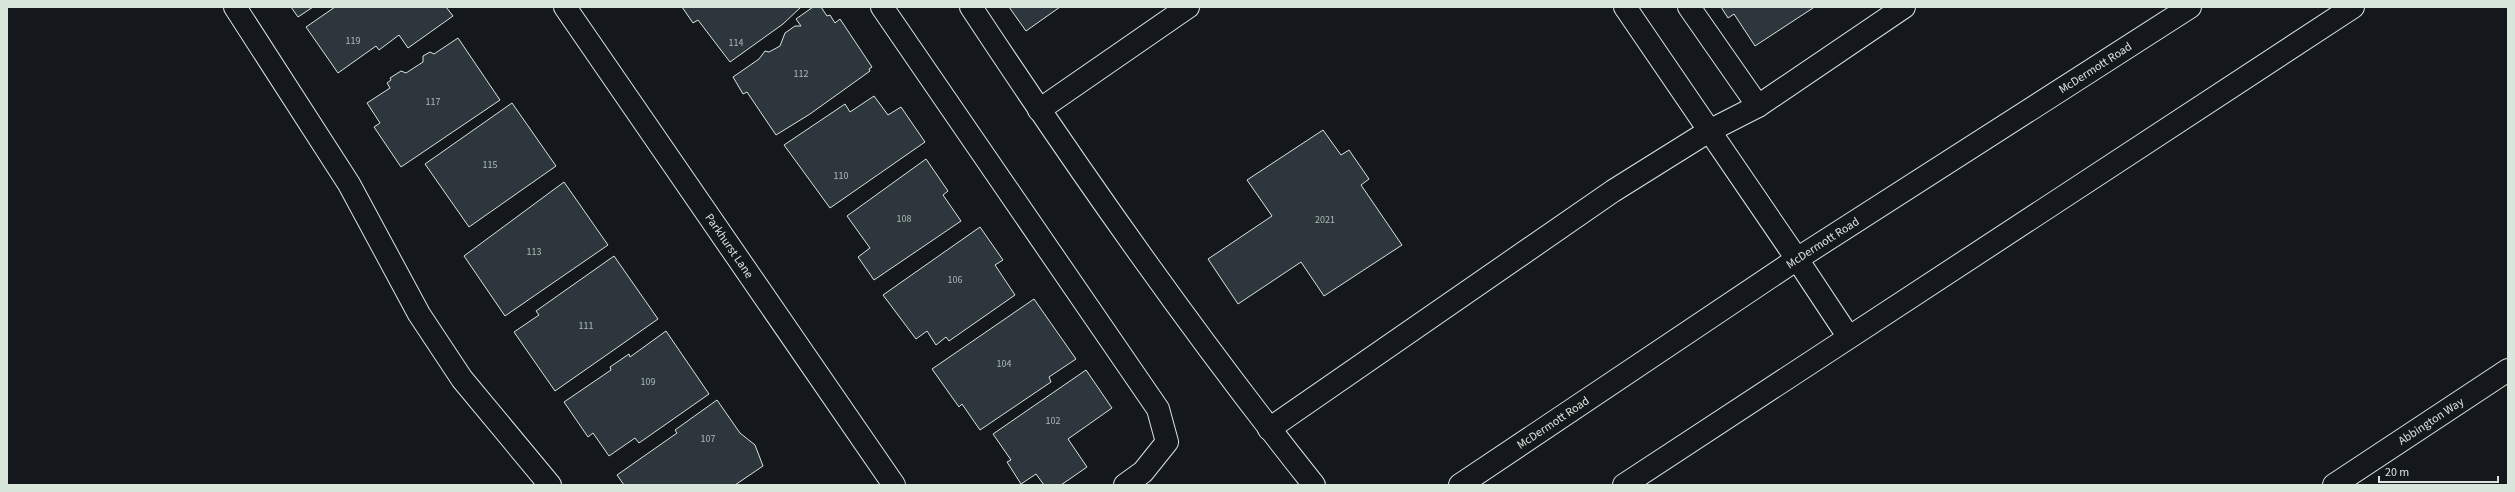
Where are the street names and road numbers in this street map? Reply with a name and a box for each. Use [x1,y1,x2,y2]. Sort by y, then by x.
street label: McDermott Road [2055,38,2135,98]
street label: Parkhurst Lane [701,210,758,282]
street label: McDermott Road [1782,213,1862,273]
street label: McDermott Road [1513,392,1593,453]
street label: Abbington Way [2394,393,2467,449]

